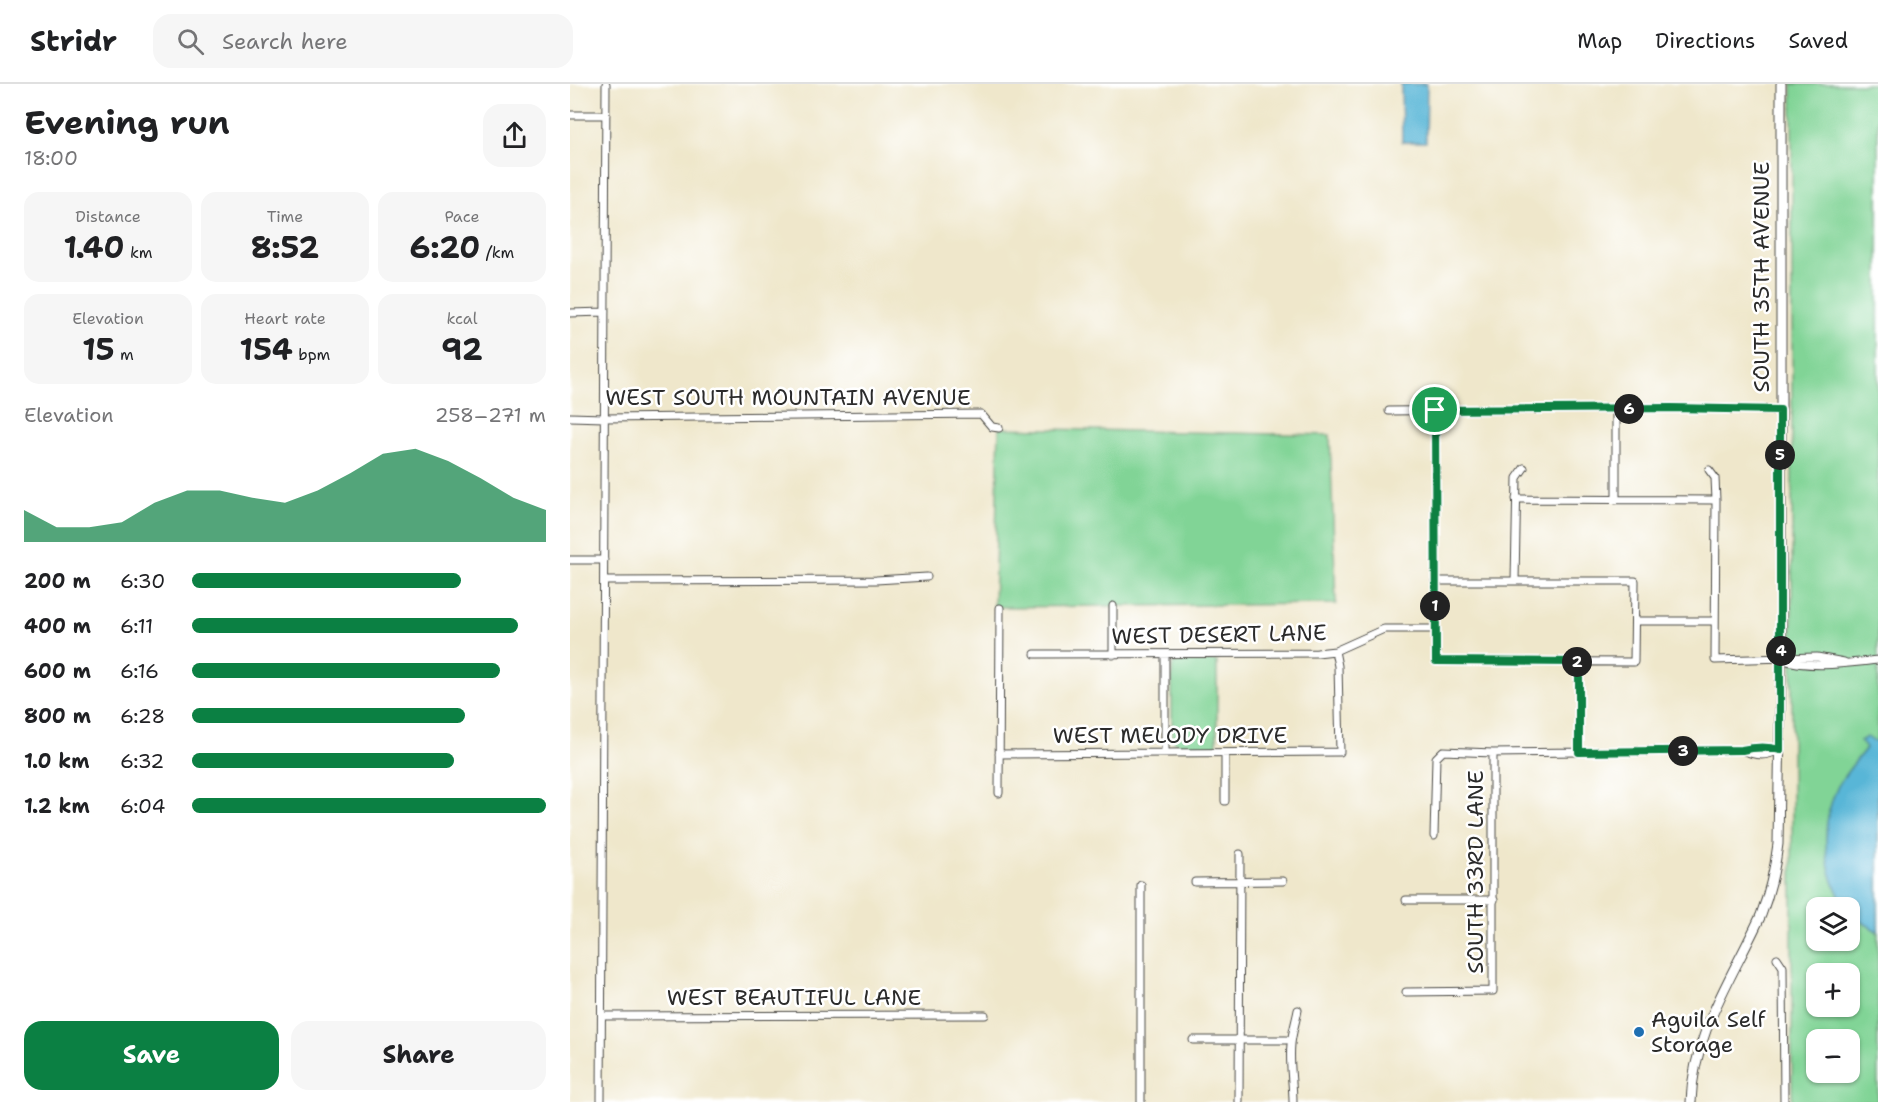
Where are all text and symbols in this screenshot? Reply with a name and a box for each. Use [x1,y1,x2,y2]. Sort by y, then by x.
search box [153,14,573,68]
text: Stridr [30,22,117,60]
icon: search [174,25,207,58]
text: Search here [222,27,348,56]
text: Map [1577,27,1622,55]
text: Directions [1655,27,1755,55]
text: Saved [1788,27,1848,55]
text: Evening run [24,100,230,145]
button: share [483,104,546,167]
text: 18:00 [24,145,78,171]
street label: SOUTH 35TH AVENUE [1747,162,1776,392]
text: Distance [75,206,141,227]
text: Time [267,206,303,227]
text: Pace [444,206,480,227]
text: 1.40 [63,227,124,268]
text: 8:52 [251,227,319,268]
text: 6:20 [410,227,480,268]
text: km [124,242,153,263]
text: /km [480,242,514,263]
text: Elevation [72,308,144,329]
text: Heart rate [244,308,326,329]
text: kcal [446,308,478,329]
text: 15 [82,329,115,370]
text: 154 [240,329,293,370]
text: 92 [441,329,483,370]
text: m [115,344,134,365]
text: bpm [293,344,330,365]
street label: WEST SOUTH MOUNTAIN AVENUE [605,383,971,412]
pin [1409,384,1460,435]
icon: arrive [1418,393,1451,426]
pin: 6 [1614,394,1644,424]
text: 6 [1623,398,1635,419]
text: Elevation [24,402,114,428]
text: 258–271 m [435,402,546,428]
pin: 5 [1765,440,1795,470]
text: 5 [1775,444,1785,465]
text: 200 m [24,568,91,594]
text: 6:30 [120,568,165,594]
pin: 1 [1420,591,1450,621]
text: 1 [1431,595,1439,616]
text: 400 m [24,613,91,639]
text: 6:11 [120,613,153,639]
street label: WEST DESERT LANE [1111,618,1327,651]
pin: 4 [1766,636,1796,666]
text: 4 [1775,640,1787,661]
pin: 2 [1562,647,1592,677]
text: 2 [1571,651,1583,672]
text: 600 m [24,658,91,684]
text: 6:16 [120,658,159,684]
text: 800 m [24,703,91,729]
text: 6:28 [120,703,165,729]
street label: WEST MELODY DRIVE [1053,721,1287,750]
pin: 3 [1668,736,1698,766]
text: 3 [1677,740,1689,761]
text: 1.0 km [24,748,89,774]
text: 6:32 [120,748,164,774]
street label: SOUTH 33RD LANE [1461,770,1490,974]
text: 1.2 km [24,793,90,819]
text: 6:04 [120,793,166,819]
map controls [1806,897,1860,1083]
button: layers [1806,897,1860,951]
button: + [1806,963,1860,1017]
street label: WEST BEAUTIFUL LANE [667,983,921,1012]
place label: Aguila Self Storage [1651,1005,1766,1059]
button: Save [24,1021,279,1090]
button: Share [291,1021,546,1090]
marker: Aguila Self Storage [1632,1025,1646,1039]
button: − [1806,1029,1860,1083]

